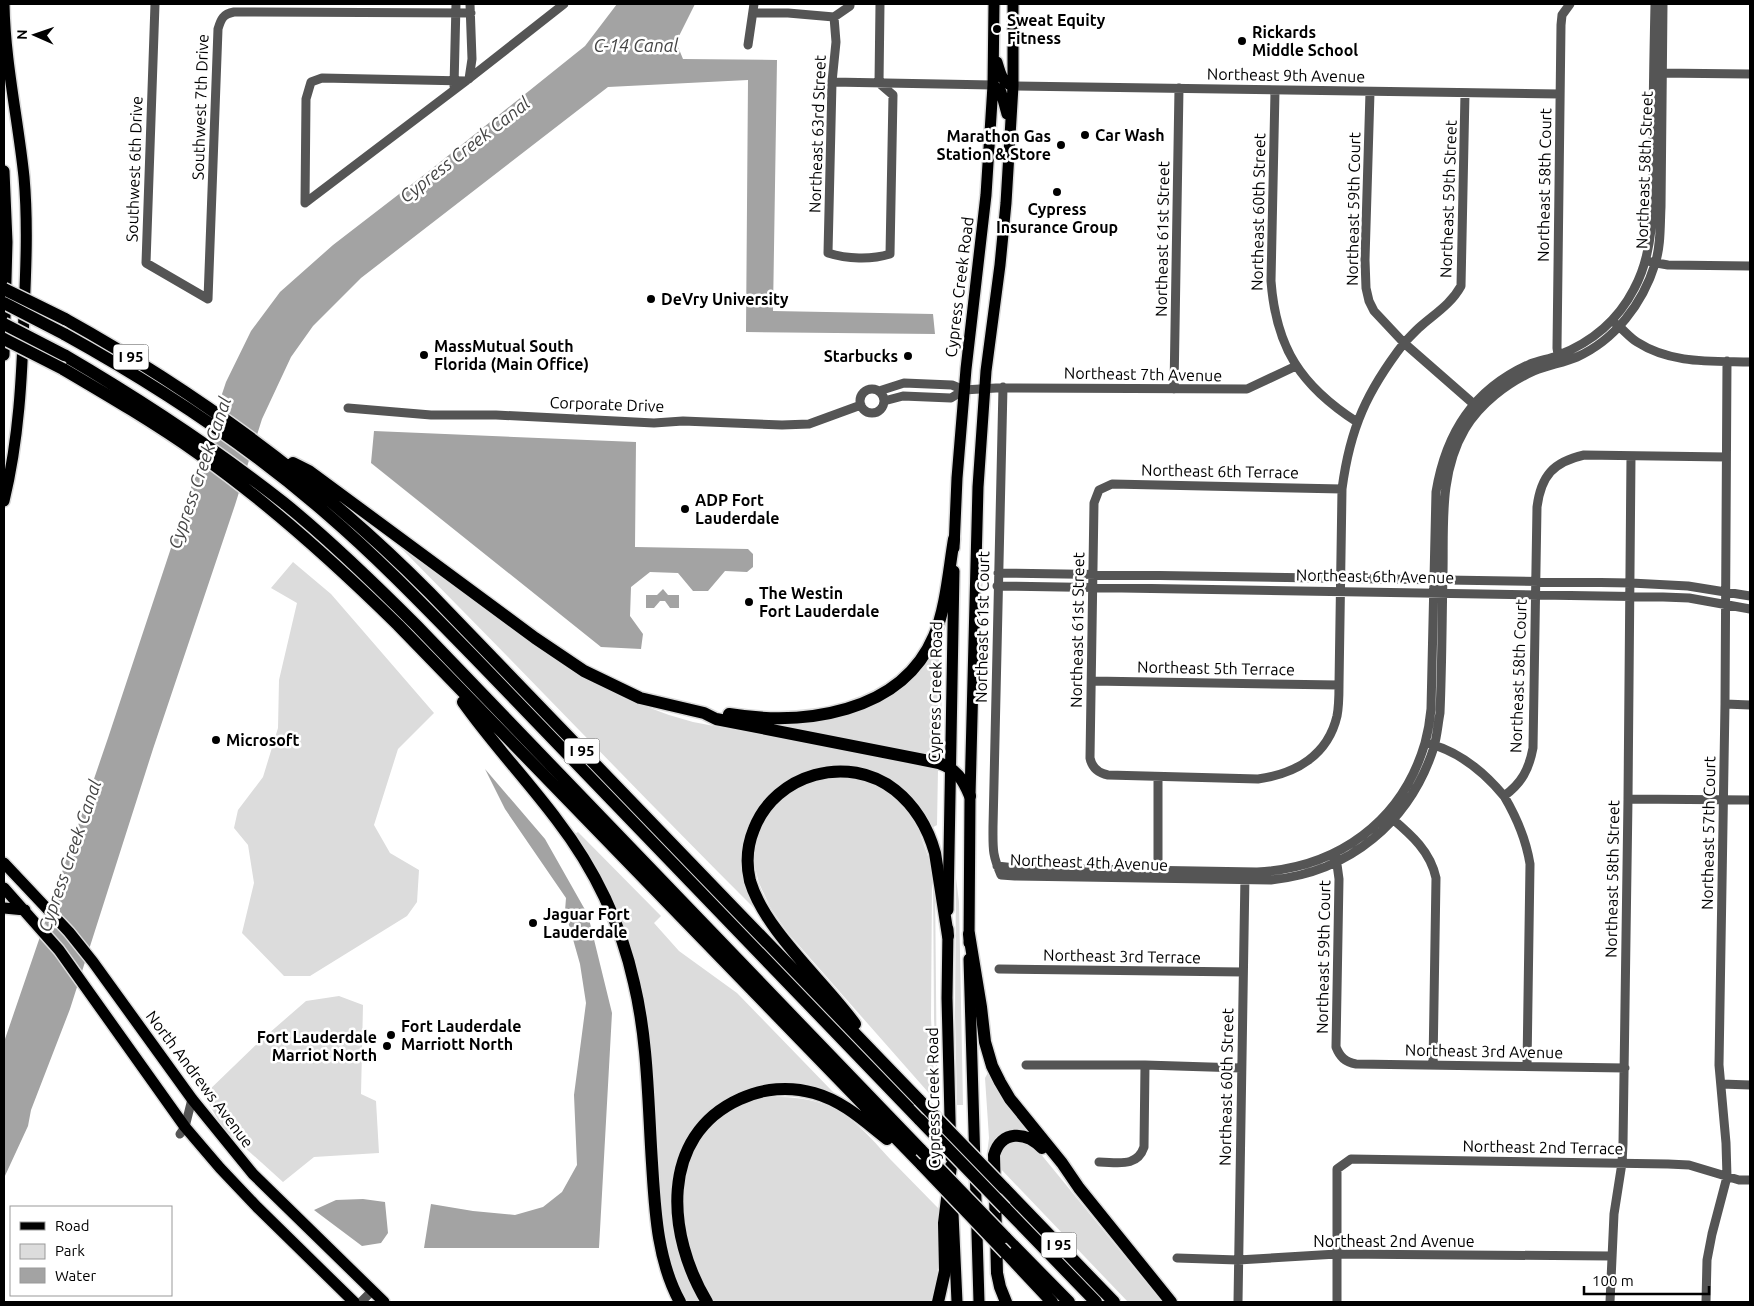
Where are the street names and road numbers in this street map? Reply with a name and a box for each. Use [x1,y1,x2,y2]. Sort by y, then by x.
street label: Southwest 7th Drive [188,34,212,180]
street label: Northeast 63rd Street [805,54,829,213]
street label: Northeast 9th Avenue [1207,65,1365,85]
street label: Northeast 58th Street [1632,90,1656,249]
street label: Southwest 6th Drive [122,96,146,242]
street label: Northeast 58th Court [1534,107,1554,262]
street label: Northeast 59th Street [1436,119,1460,278]
street label: Northeast 59th Court [1343,131,1363,286]
street label: Northeast 60th Street [1248,132,1268,291]
street label: Northeast 61st Street [1152,160,1172,317]
street label: Cypress Creek Road [941,216,977,358]
road number: I 95 [114,344,148,370]
street label: Northeast 7th Avenue [1064,364,1222,384]
street label: Corporate Drive [549,393,665,415]
street label: Northeast 6th Terrace [1141,461,1299,481]
street label: Northeast 61st Court [972,550,992,703]
street label: Northeast 61st Street [1067,551,1087,708]
street label: Northeast 6th Avenue [1296,566,1454,586]
street label: Northeast 58th Court [1506,598,1530,753]
street label: Cypress Creek Road [925,621,945,763]
street label: Northeast 5th Terrace [1137,658,1295,678]
road number: I 95 [564,738,600,764]
street label: Northeast 57th Court [1698,755,1718,910]
street label: Northeast 58th Street [1602,799,1622,958]
street label: Northeast 4th Avenue [1010,850,1168,874]
street label: Northeast 59th Court [1313,879,1333,1034]
street label: Northeast 3rd Terrace [1043,946,1201,966]
street label: North Andrews Avenue [143,1007,257,1151]
street label: Northeast 60th Street [1216,1007,1236,1166]
street label: Cypress Creek Road [923,1027,943,1169]
street label: Northeast 3rd Avenue [1405,1041,1563,1061]
street label: Northeast 2nd Terrace [1462,1137,1624,1157]
road number: I 95 [1042,1232,1076,1258]
street label: Northeast 2nd Avenue [1313,1232,1475,1250]

